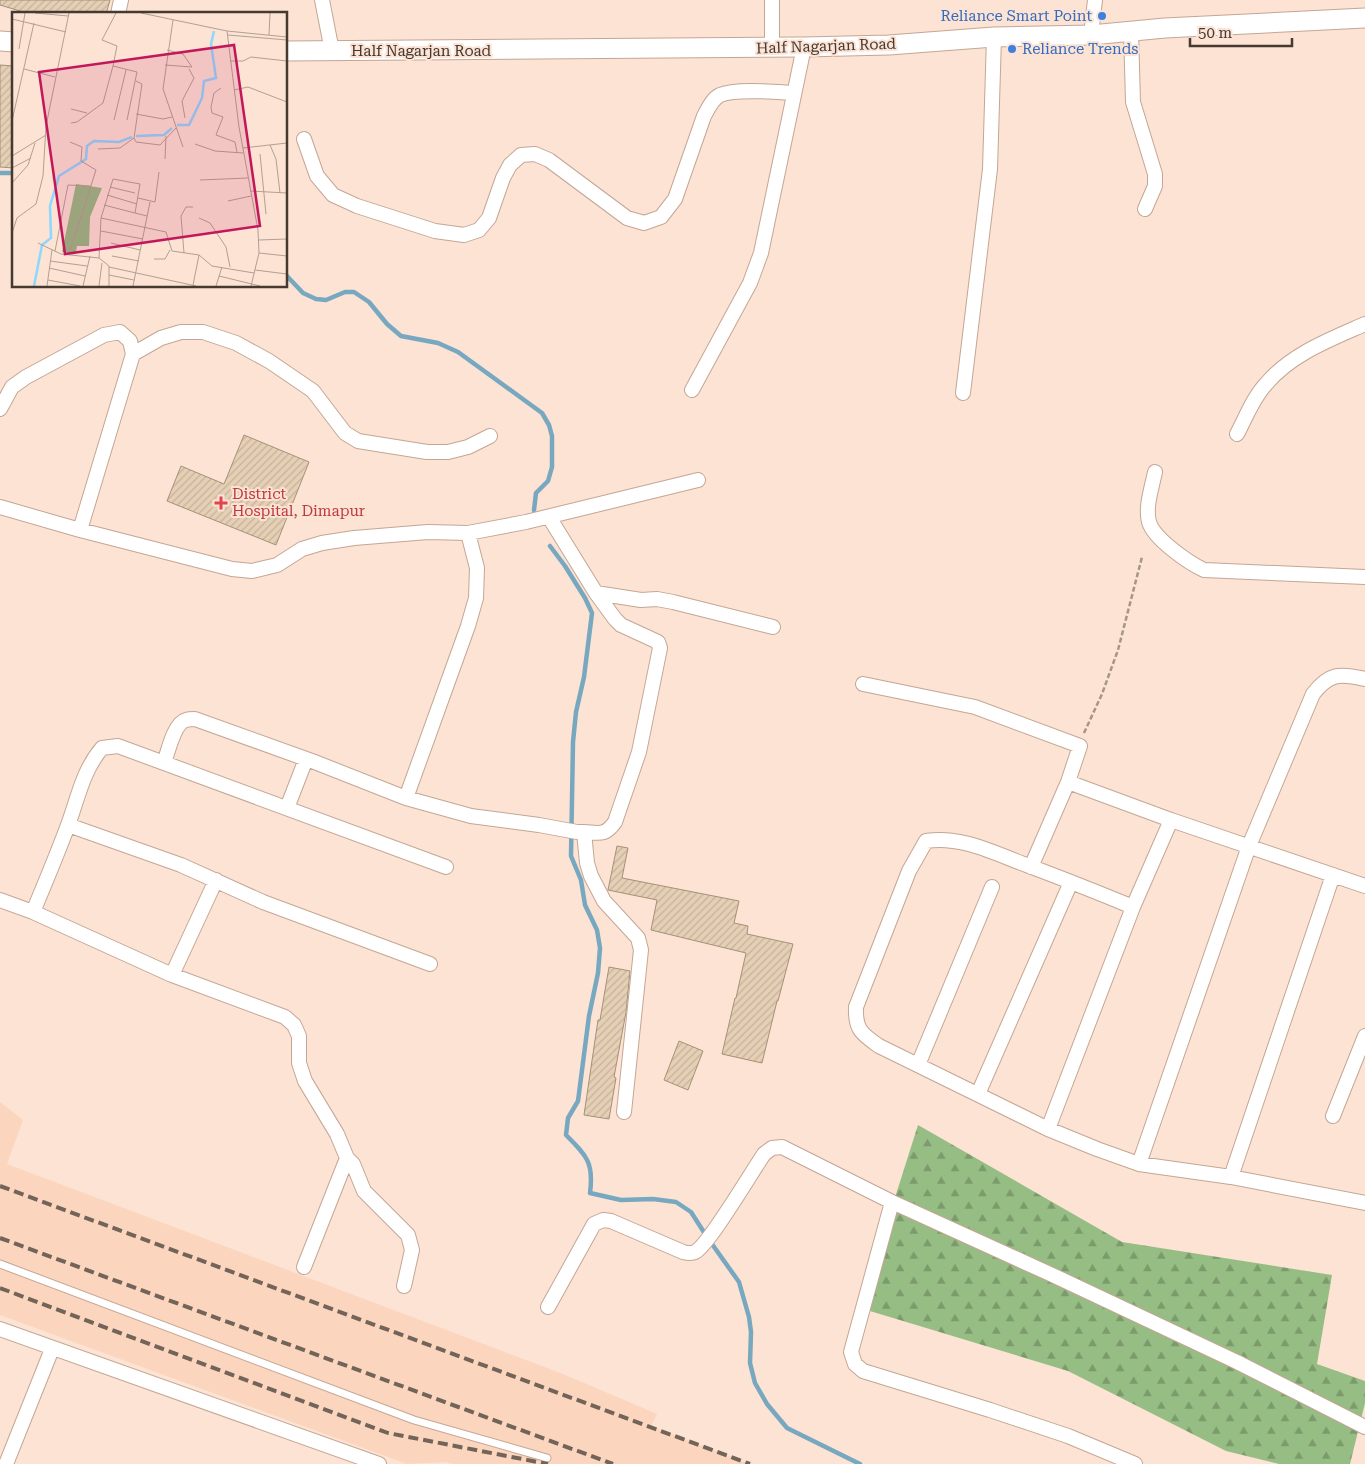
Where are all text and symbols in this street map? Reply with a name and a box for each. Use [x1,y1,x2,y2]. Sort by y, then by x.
place label: Reliance Smart Point [941,7,1092,25]
marker: Reliance Smart Point [1096,10,1108,22]
inset map [12,12,288,288]
scale bar [1190,15,1292,47]
text: 50 m [1198,24,1233,42]
street label: Half Nagarjan Road [756,35,897,57]
place label: Reliance Trends [1022,40,1138,58]
street label: Half Nagarjan Road [351,42,491,60]
marker: Reliance Trends [1006,43,1018,55]
place label: District Hospital, Dimapur [232,485,365,520]
marker: District Hospital, Dimapur [214,496,228,510]

